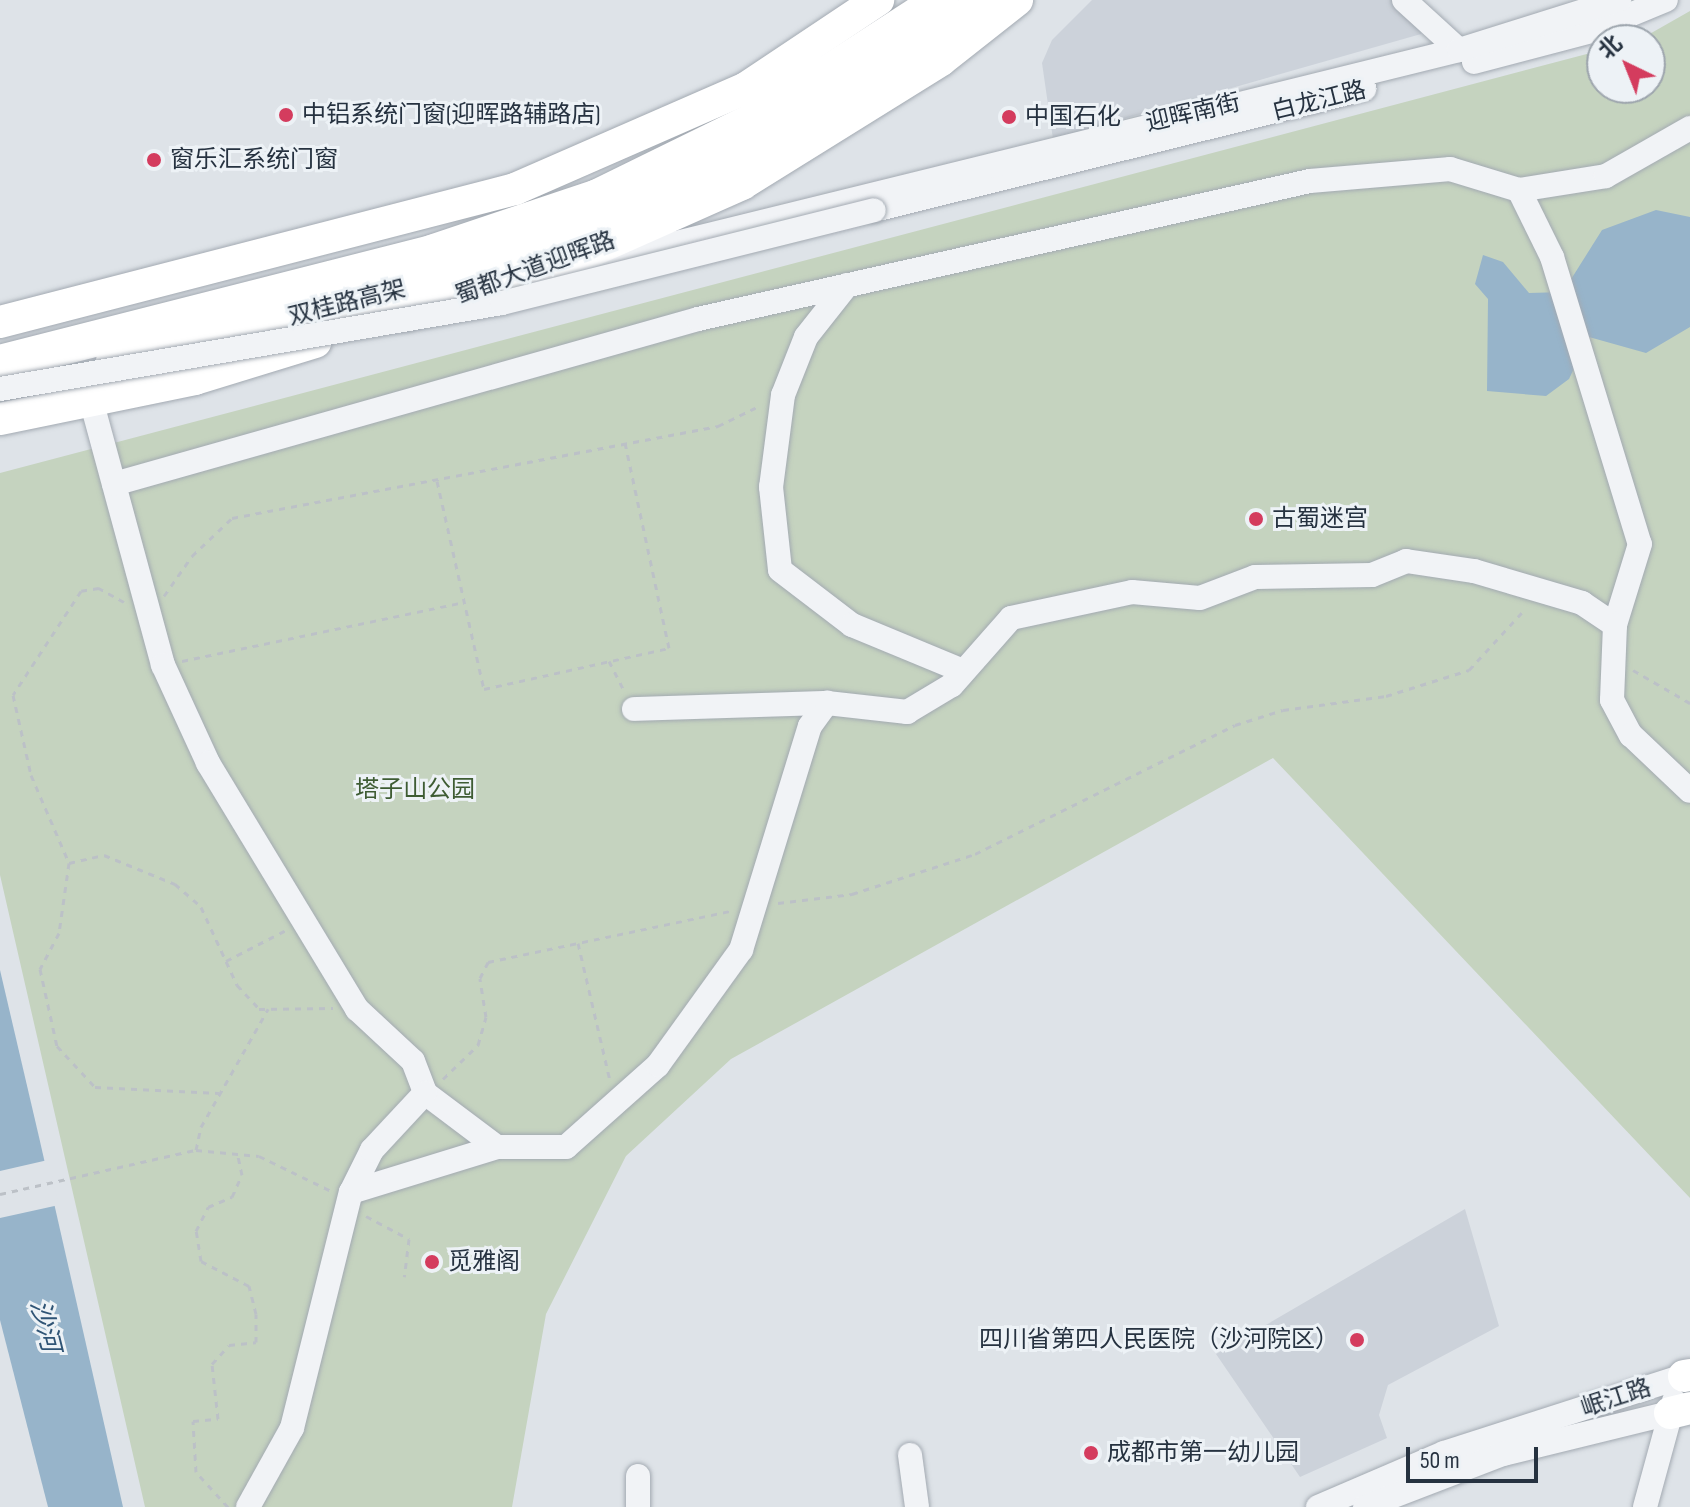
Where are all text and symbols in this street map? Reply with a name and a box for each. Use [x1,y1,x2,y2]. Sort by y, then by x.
north arrow [1586,24,1666,104]
text: 北 [1593,30,1628,65]
street label: 白龙江路 [1269,75,1369,127]
street label: 迎晖南街 [1143,88,1243,138]
place label: 中铝系统门窗(迎晖路辅路店) [302,101,600,129]
place label: 中国石化 [1025,103,1121,131]
marker: 中铝系统门窗(迎晖路辅路店) [277,106,295,124]
marker: 中国石化 [1000,108,1018,126]
place label: 窗乐汇系统门窗 [170,146,338,174]
marker: 窗乐汇系统门窗 [145,151,163,169]
street label: 蜀都大道迎晖路 [451,226,619,310]
street label: 双桂路高架 [285,275,409,331]
place label: 古蜀迷宫 [1272,505,1368,533]
marker: 古蜀迷宫 [1247,510,1265,528]
park label: 塔子山公园 [355,776,475,804]
place label: 觅雅阁 [448,1248,520,1276]
marker: 觅雅阁 [423,1253,441,1271]
water label: 沙河 [23,1297,65,1355]
place label: 四川省第四人民医院（沙河院区） [979,1326,1339,1354]
marker: 四川省第四人民医院（沙河院区） [1346,1329,1368,1351]
street label: 岷江路 [1577,1373,1655,1423]
scale bar [1410,1431,1542,1481]
place label: 成都市第一幼儿园 [1107,1439,1299,1467]
marker: 成都市第一幼儿园 [1082,1444,1100,1462]
text: 50 m [1420,1446,1460,1475]

